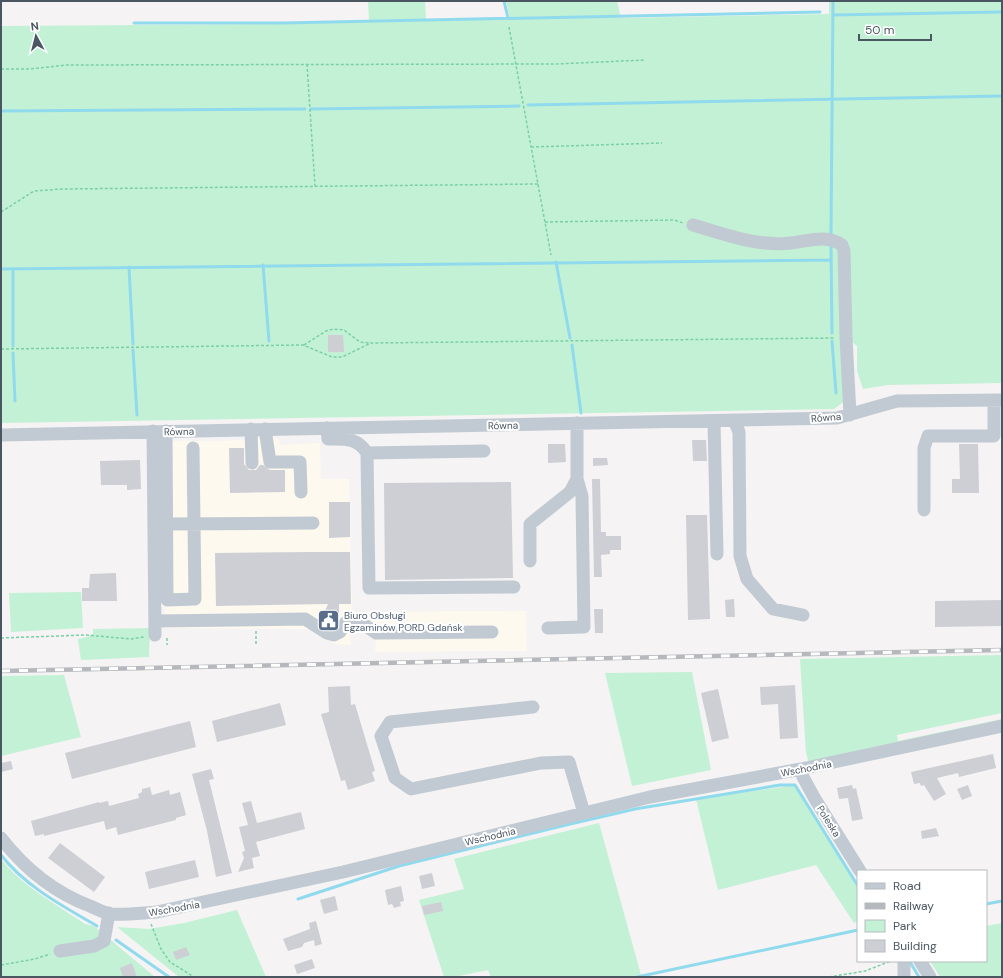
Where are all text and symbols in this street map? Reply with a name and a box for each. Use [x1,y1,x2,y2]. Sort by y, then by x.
north arrow [16,16,56,56]
scale bar [859,16,931,42]
text: N [30,19,40,34]
text: 50 m [865,22,894,38]
street label: Równa [810,410,842,425]
street label: Równa [488,419,518,432]
street label: Równa [164,425,194,438]
public building icon: Biuro Obsługi Egzaminów PORD Gdańsk [316,608,342,634]
place label: Biuro Obsługi Egzaminów PORD Gdańsk [344,609,462,634]
street label: Wschodnia [780,757,833,780]
street label: Poleska [814,803,843,839]
street label: Wschodnia [464,824,517,849]
legend [857,870,987,962]
text: Road [893,878,921,894]
street label: Wschodnia [148,898,201,919]
text: Railway [893,898,934,914]
text: Park [893,918,917,934]
text: Building [893,938,937,954]

